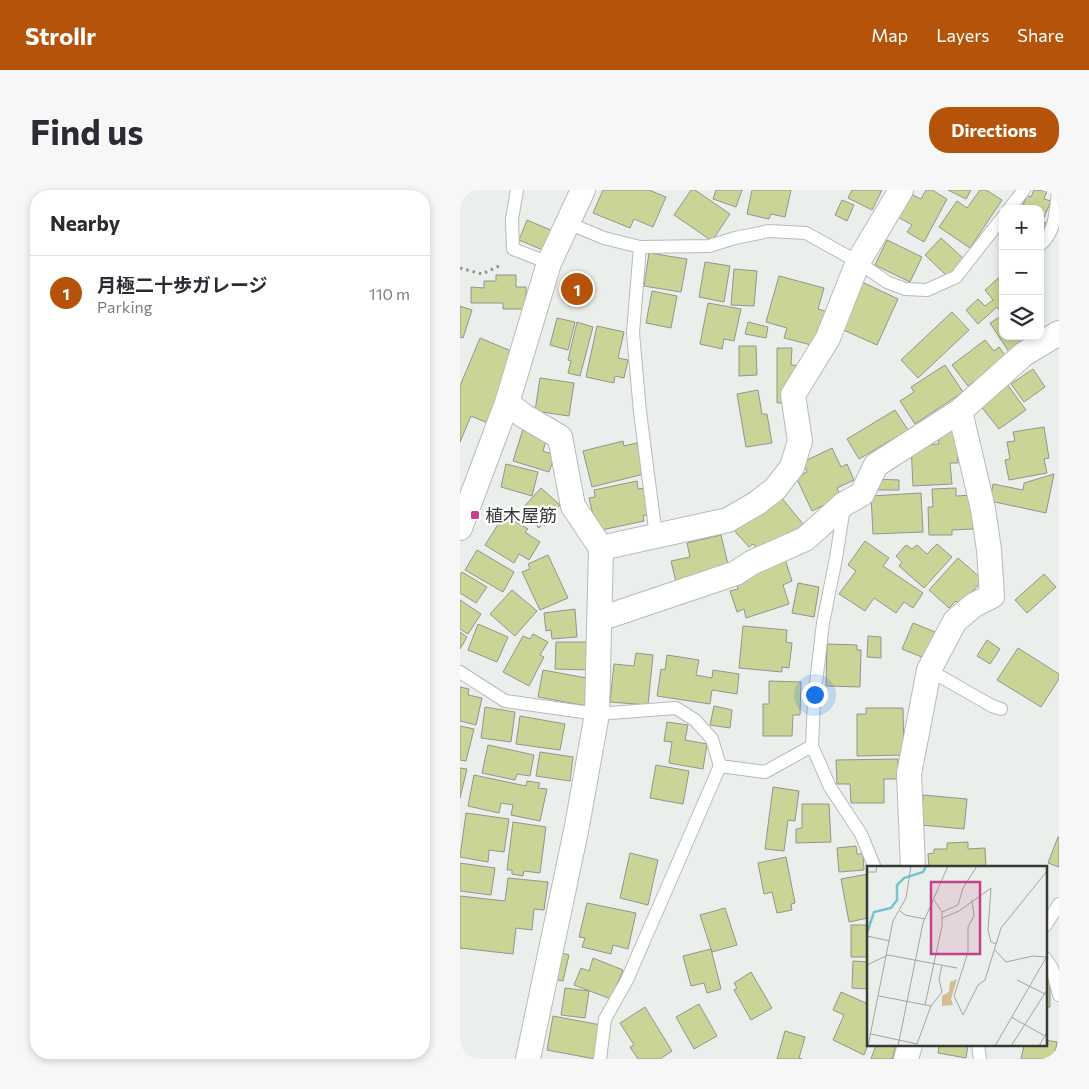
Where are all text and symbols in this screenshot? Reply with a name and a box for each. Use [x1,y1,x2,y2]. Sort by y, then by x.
text: Strollr [25,21,96,50]
text: Map [871,24,908,46]
text: Layers [936,24,989,46]
text: Share [1017,24,1064,46]
button: Directions [929,107,1059,153]
text: Find us [30,109,144,152]
map controls [999,205,1044,340]
button: + [999,205,1044,250]
text: Nearby [50,210,120,235]
button: − [999,250,1044,295]
pin: 1 [561,270,593,308]
text: 月極二十歩ガレージ [97,273,268,296]
text: 1 [62,284,70,303]
text: 110 m [369,284,410,303]
button: layers [999,295,1044,340]
text: Parking [97,297,152,316]
place label: 植木屋筋 [485,504,557,526]
marker: 植木屋筋 [469,509,481,521]
your location [802,682,828,708]
inset map [867,866,1046,1046]

